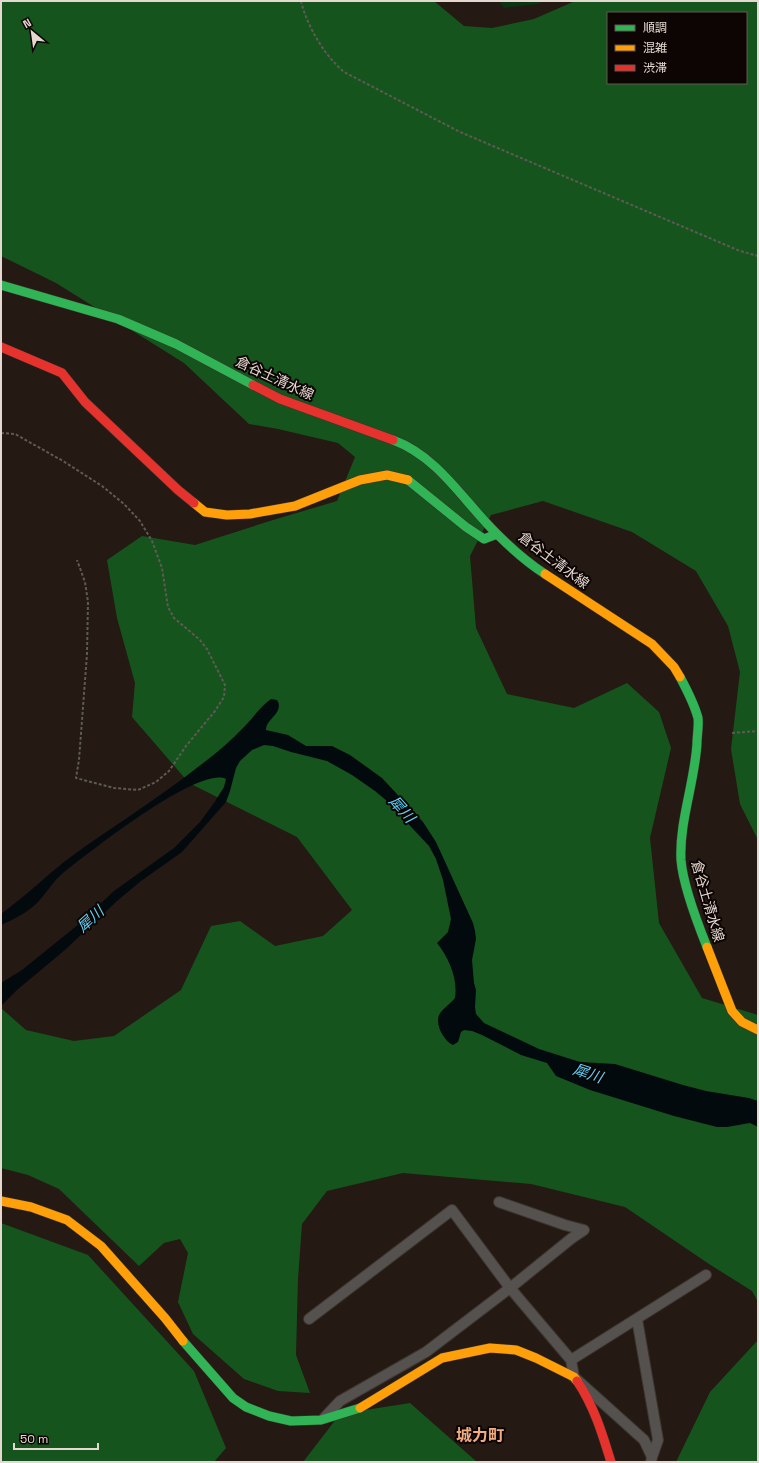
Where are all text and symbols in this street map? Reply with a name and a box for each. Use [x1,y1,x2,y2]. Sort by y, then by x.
north arrow [12,12,52,52]
legend [607,12,747,84]
text: N [21,15,34,31]
text: 順調 [643,20,667,36]
text: 混雑 [643,40,667,56]
text: 渋滞 [643,60,667,76]
street label: 倉谷土清水線 [233,352,317,404]
street label: 倉谷土清水線 [515,528,593,592]
water label: 犀川 [385,791,420,828]
street label: 倉谷土清水線 [688,858,728,944]
water label: 犀川 [72,901,109,936]
water label: 犀川 [571,1059,607,1087]
scale bar [14,1425,98,1451]
district label: 城力町 [456,1425,504,1446]
text: 50 m [20,1431,48,1447]

